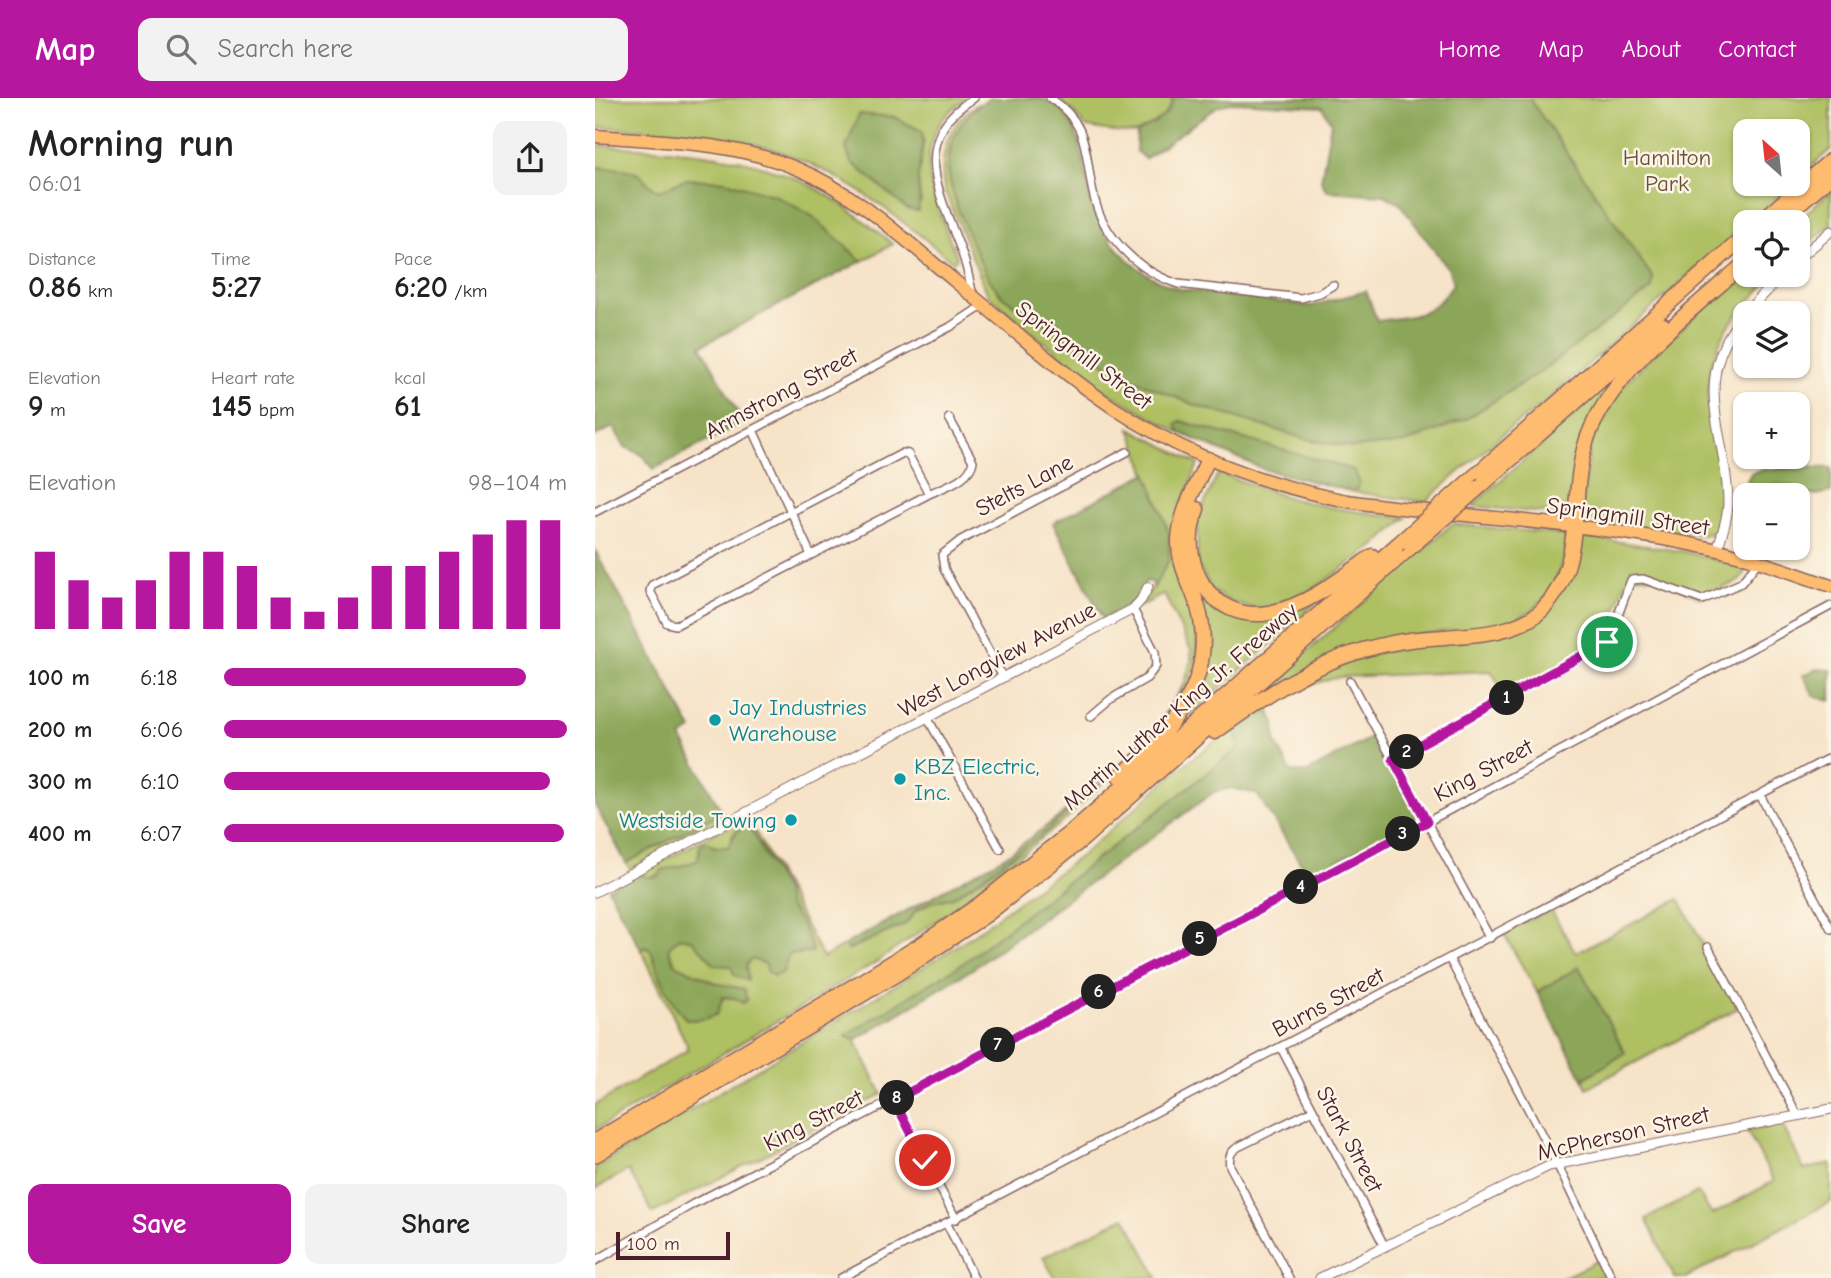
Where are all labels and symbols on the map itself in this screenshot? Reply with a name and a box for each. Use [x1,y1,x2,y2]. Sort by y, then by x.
north arrow [1733,119,1809,196]
park label: Hamilton Park [1623,144,1711,197]
street label: Springmill Street [1010,295,1158,416]
street label: Armstrong Street [700,341,863,445]
street label: Stelts Lane [971,449,1077,522]
street label: Springmill Street [1545,492,1712,541]
street label: West Longview Avenue [894,596,1101,723]
street label: Martin Luther King Jr. Freeway [1057,597,1304,816]
pin [1577,612,1637,672]
pin: 1 [1489,680,1525,716]
place label: Jay Industries Warehouse [729,694,867,747]
marker: Jay Industries Warehouse [707,712,723,728]
street label: King Street [1429,732,1539,808]
pin: 2 [1389,734,1425,770]
place label: KBZ Electric, Inc. [914,753,1040,806]
marker: KBZ Electric, Inc. [892,771,908,787]
place label: Westside Towing [619,807,777,834]
marker: Westside Towing [783,812,799,828]
pin: 3 [1385,816,1421,852]
pin: 4 [1283,870,1319,904]
pin: 5 [1183,922,1217,956]
street label: Burns Street [1268,961,1390,1043]
pin: 6 [1081,974,1117,1010]
pin: 7 [981,1028,1015,1062]
pin: 8 [879,1080,915,1116]
street label: Stark Street [1310,1082,1389,1198]
street label: King Street [759,1083,869,1157]
street label: McPherson Street [1534,1100,1713,1166]
pin [895,1130,955,1190]
scale bar [616,1229,730,1261]

